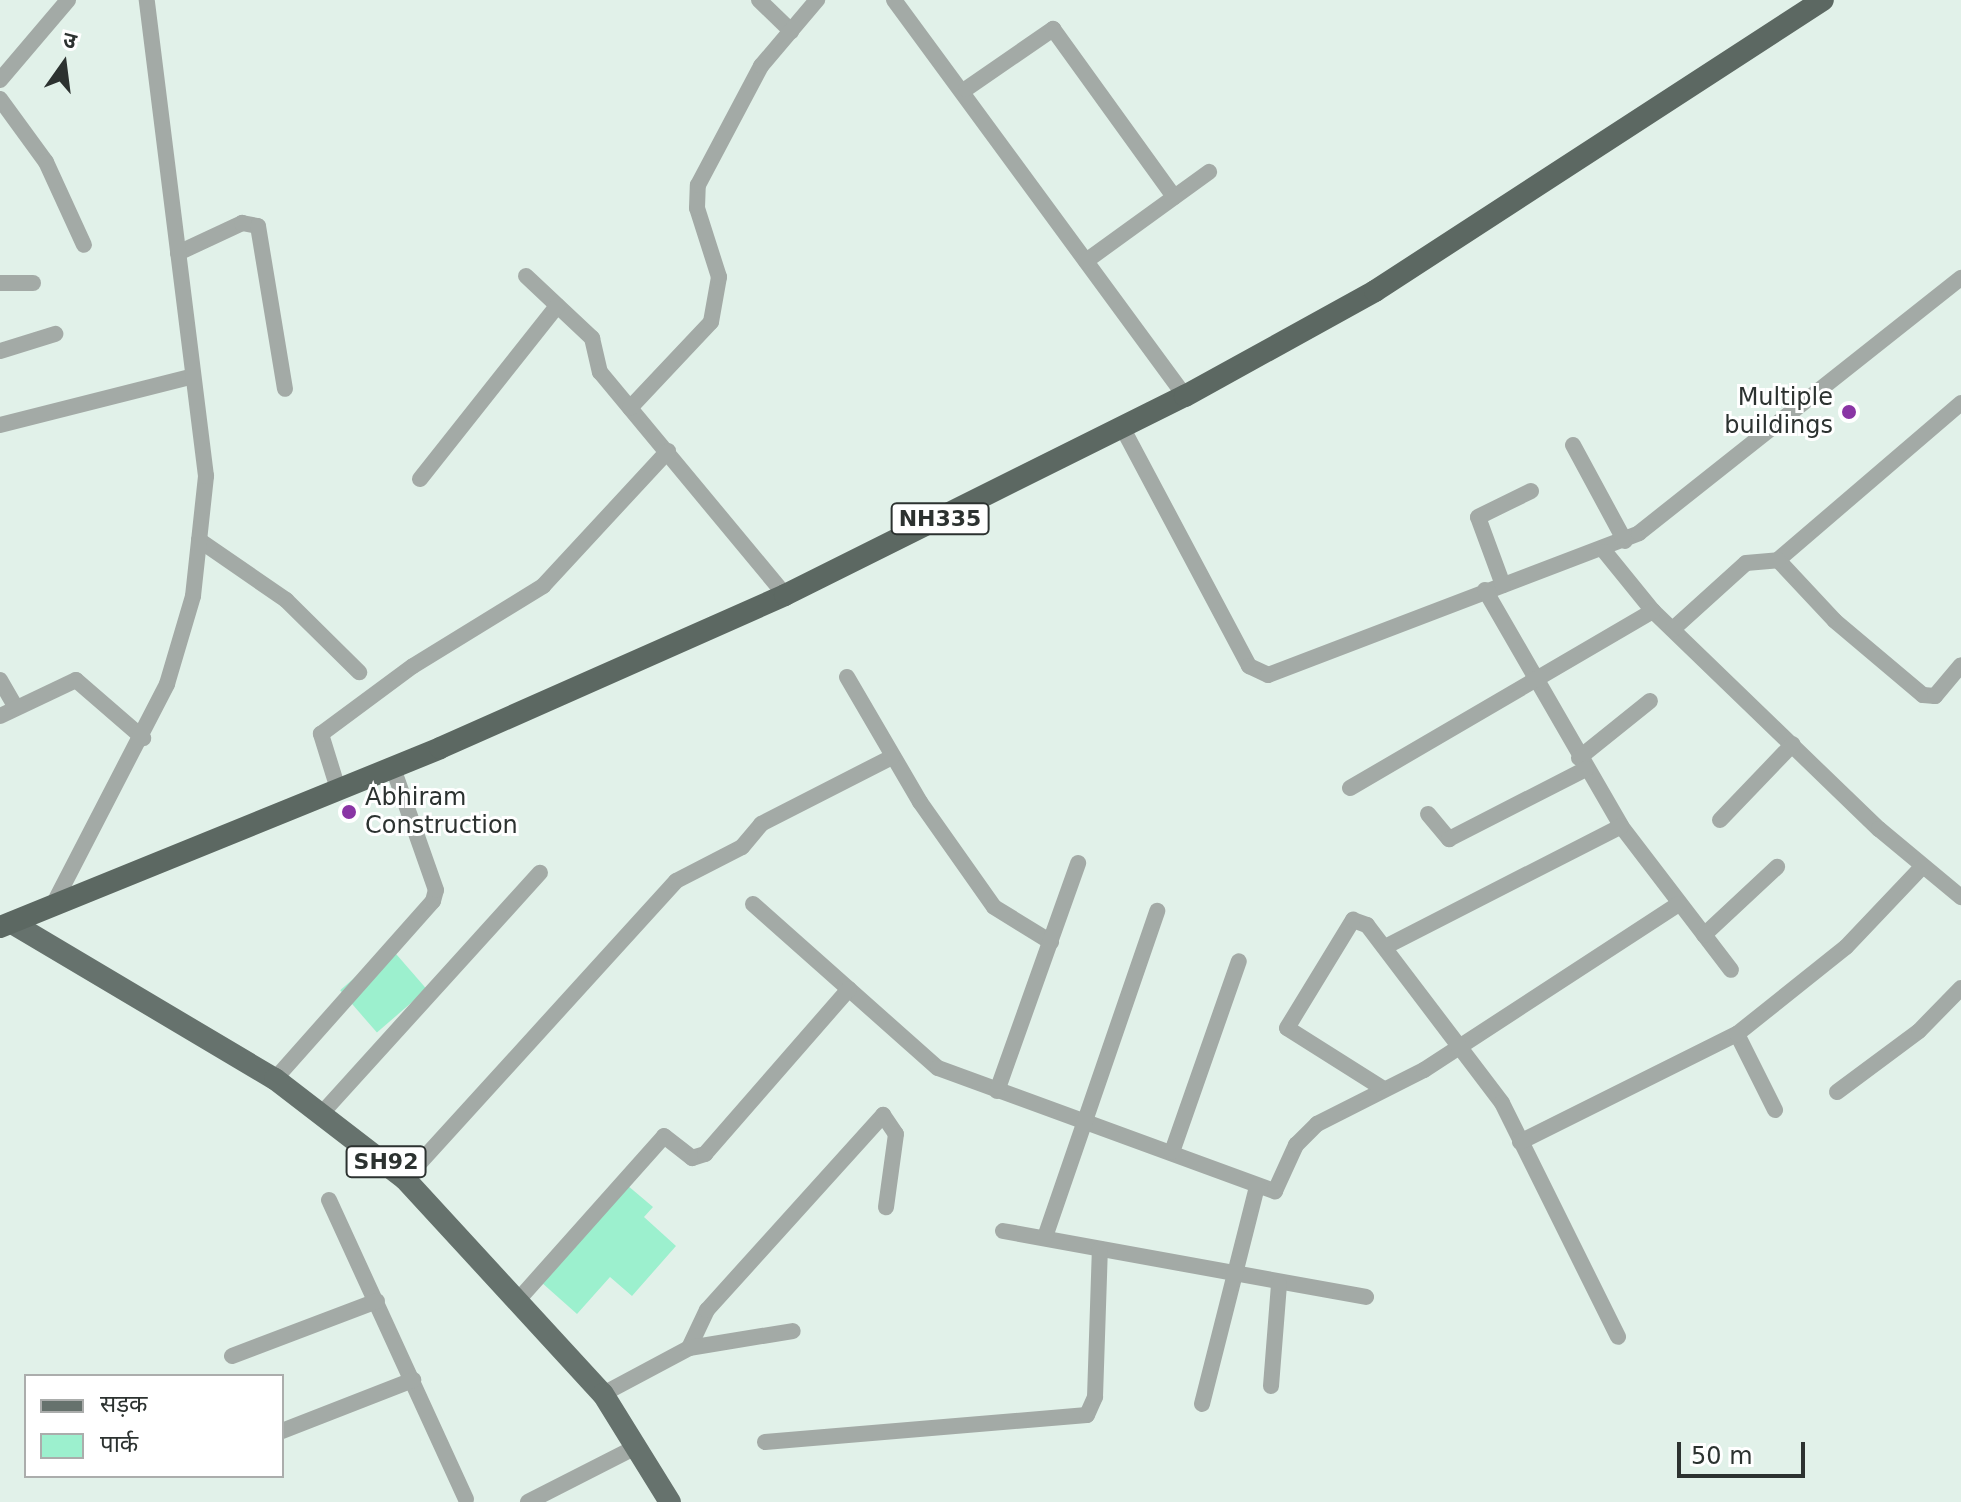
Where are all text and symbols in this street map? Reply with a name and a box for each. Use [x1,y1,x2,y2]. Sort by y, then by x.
north arrow [24,24,104,104]
text: उ [61,27,79,54]
place label: Multiple buildings [1724,384,1833,440]
marker: Multiple buildings [1840,403,1858,421]
road number: NH335 [890,501,990,537]
place label: Abhiram Construction [365,784,518,840]
marker: Abhiram Construction [340,803,358,821]
road number: SH92 [344,1144,428,1180]
legend [24,1374,284,1478]
text: सड़क [100,1390,148,1418]
scale bar [1681,1426,1809,1476]
text: पार्क [100,1430,138,1458]
text: 50 m [1691,1442,1753,1470]

